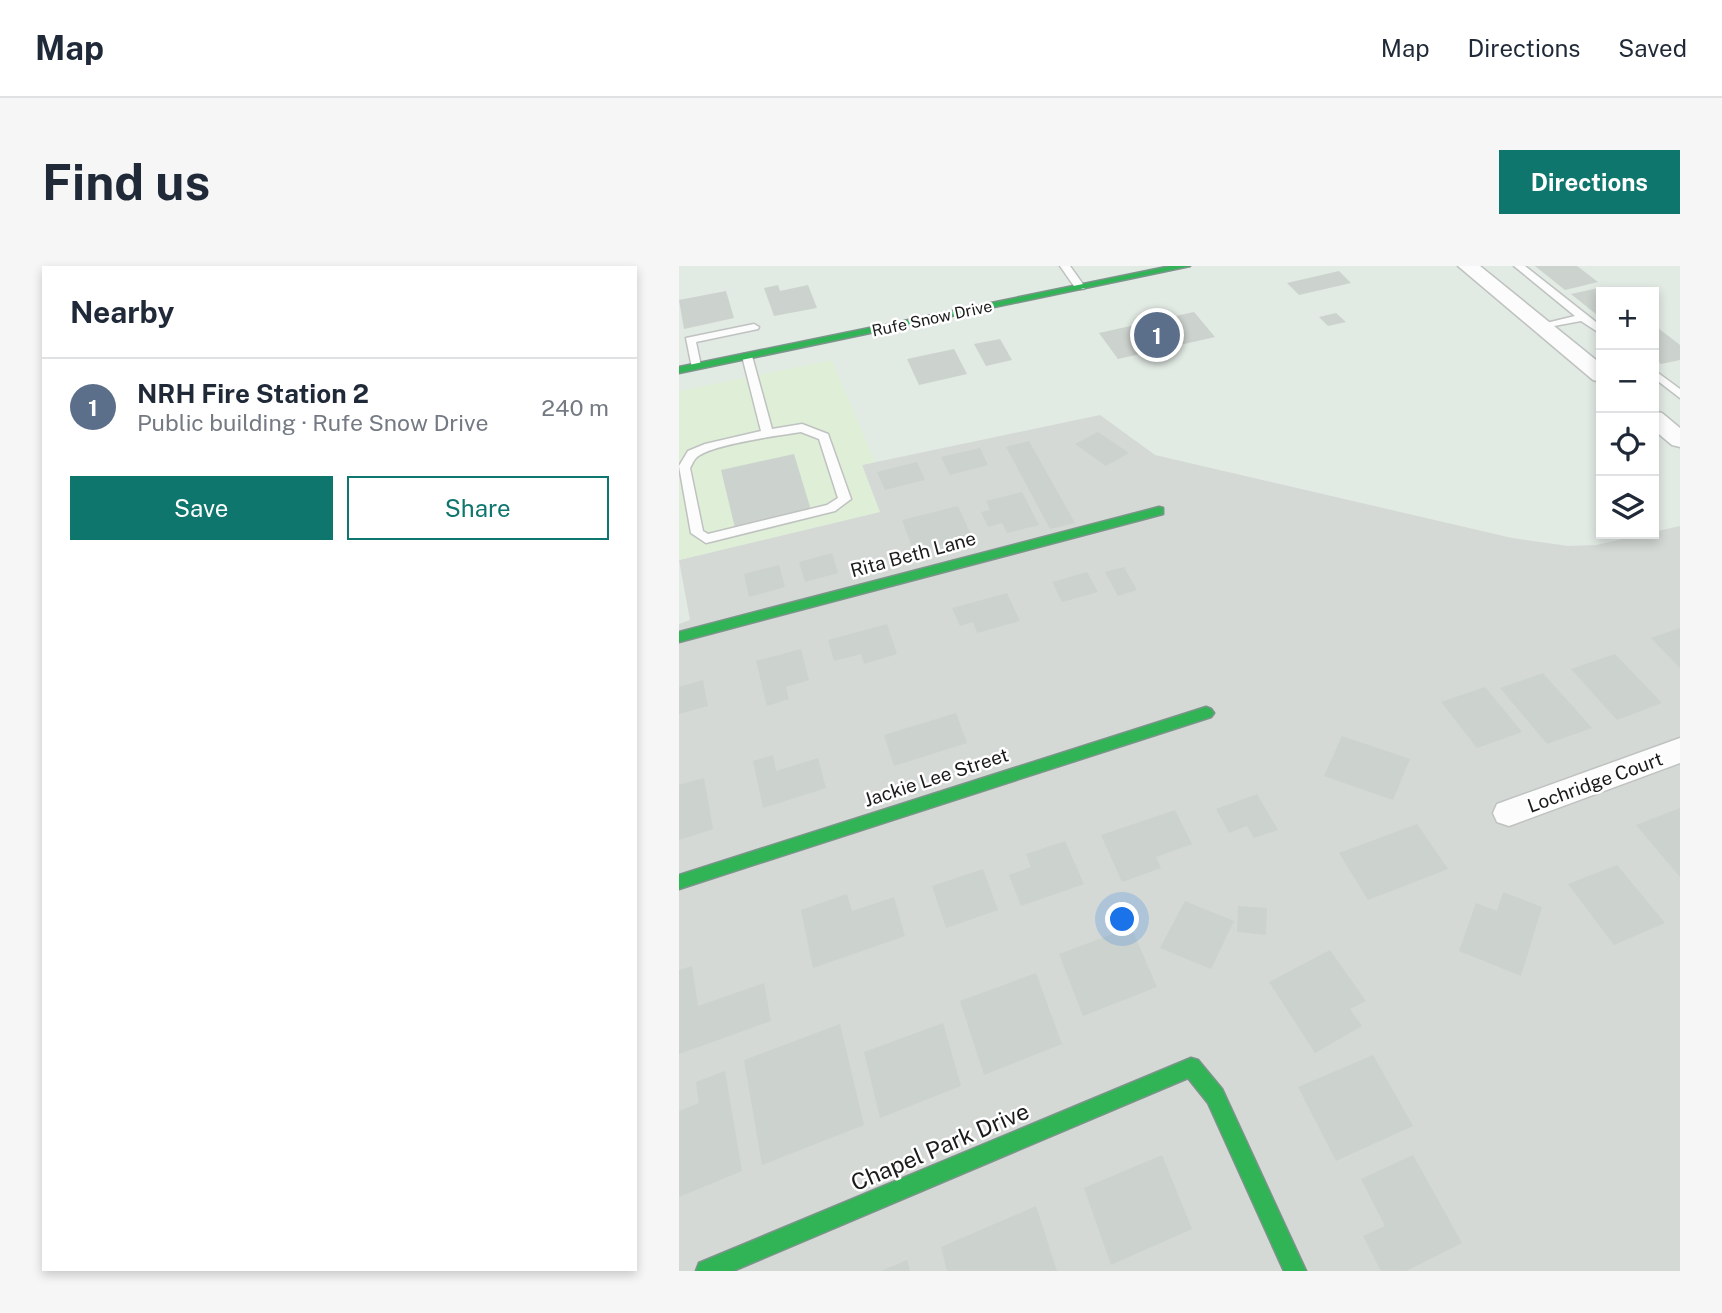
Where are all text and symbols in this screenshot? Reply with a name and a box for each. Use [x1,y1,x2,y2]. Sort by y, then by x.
text: Map [35,29,104,67]
text: Map [1381,34,1430,62]
text: Directions [1468,34,1580,62]
text: Saved [1618,34,1687,62]
button: Directions [1499,150,1680,214]
text: Find us [42,153,210,211]
map controls [1596,287,1659,539]
button: + [1596,287,1659,350]
text: Nearby [70,294,174,330]
street label: Rufe Snow Drive [870,296,994,341]
pin: 1 [1134,309,1180,361]
button: − [1596,350,1659,413]
text: NRH Fire Station 2 [137,378,369,409]
text: 1 [88,394,98,421]
text: 240 m [541,394,609,421]
text: Public building · Rufe Snow Drive [137,409,488,436]
button: locate [1596,413,1659,476]
button: Save [70,476,333,540]
button: Share [347,476,609,540]
button: layers [1596,476,1659,539]
street label: Rita Beth Lane [848,527,978,581]
street label: Jackie Lee Street [861,743,1011,811]
street label: Lochridge Court [1524,747,1666,817]
your location [1105,902,1139,936]
street label: Chapel Park Drive [847,1097,1033,1196]

